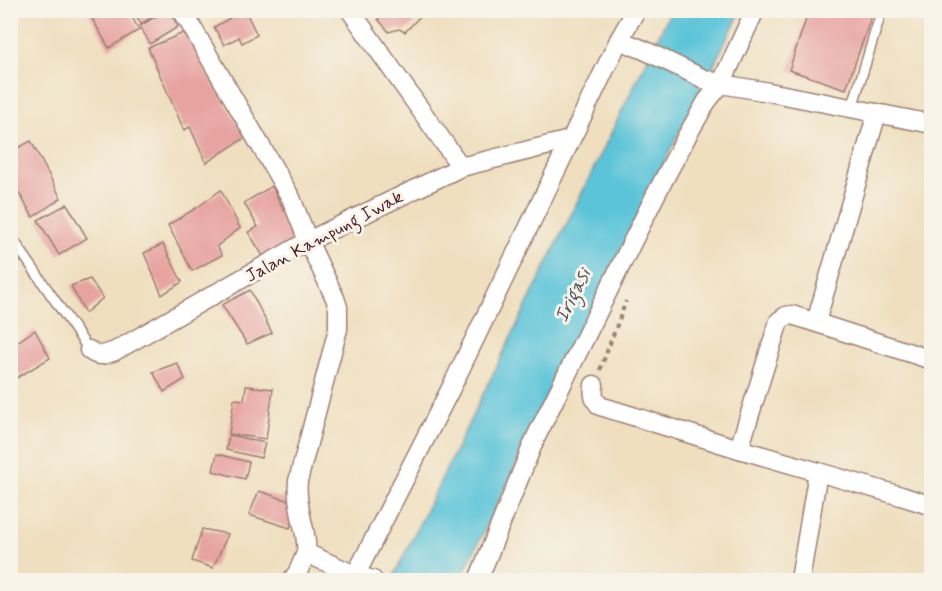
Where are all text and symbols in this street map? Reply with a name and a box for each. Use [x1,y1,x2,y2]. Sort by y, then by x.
street label: Jalan Kampung Iwak [242,185,408,290]
water label: Irigasi [549,262,601,328]

